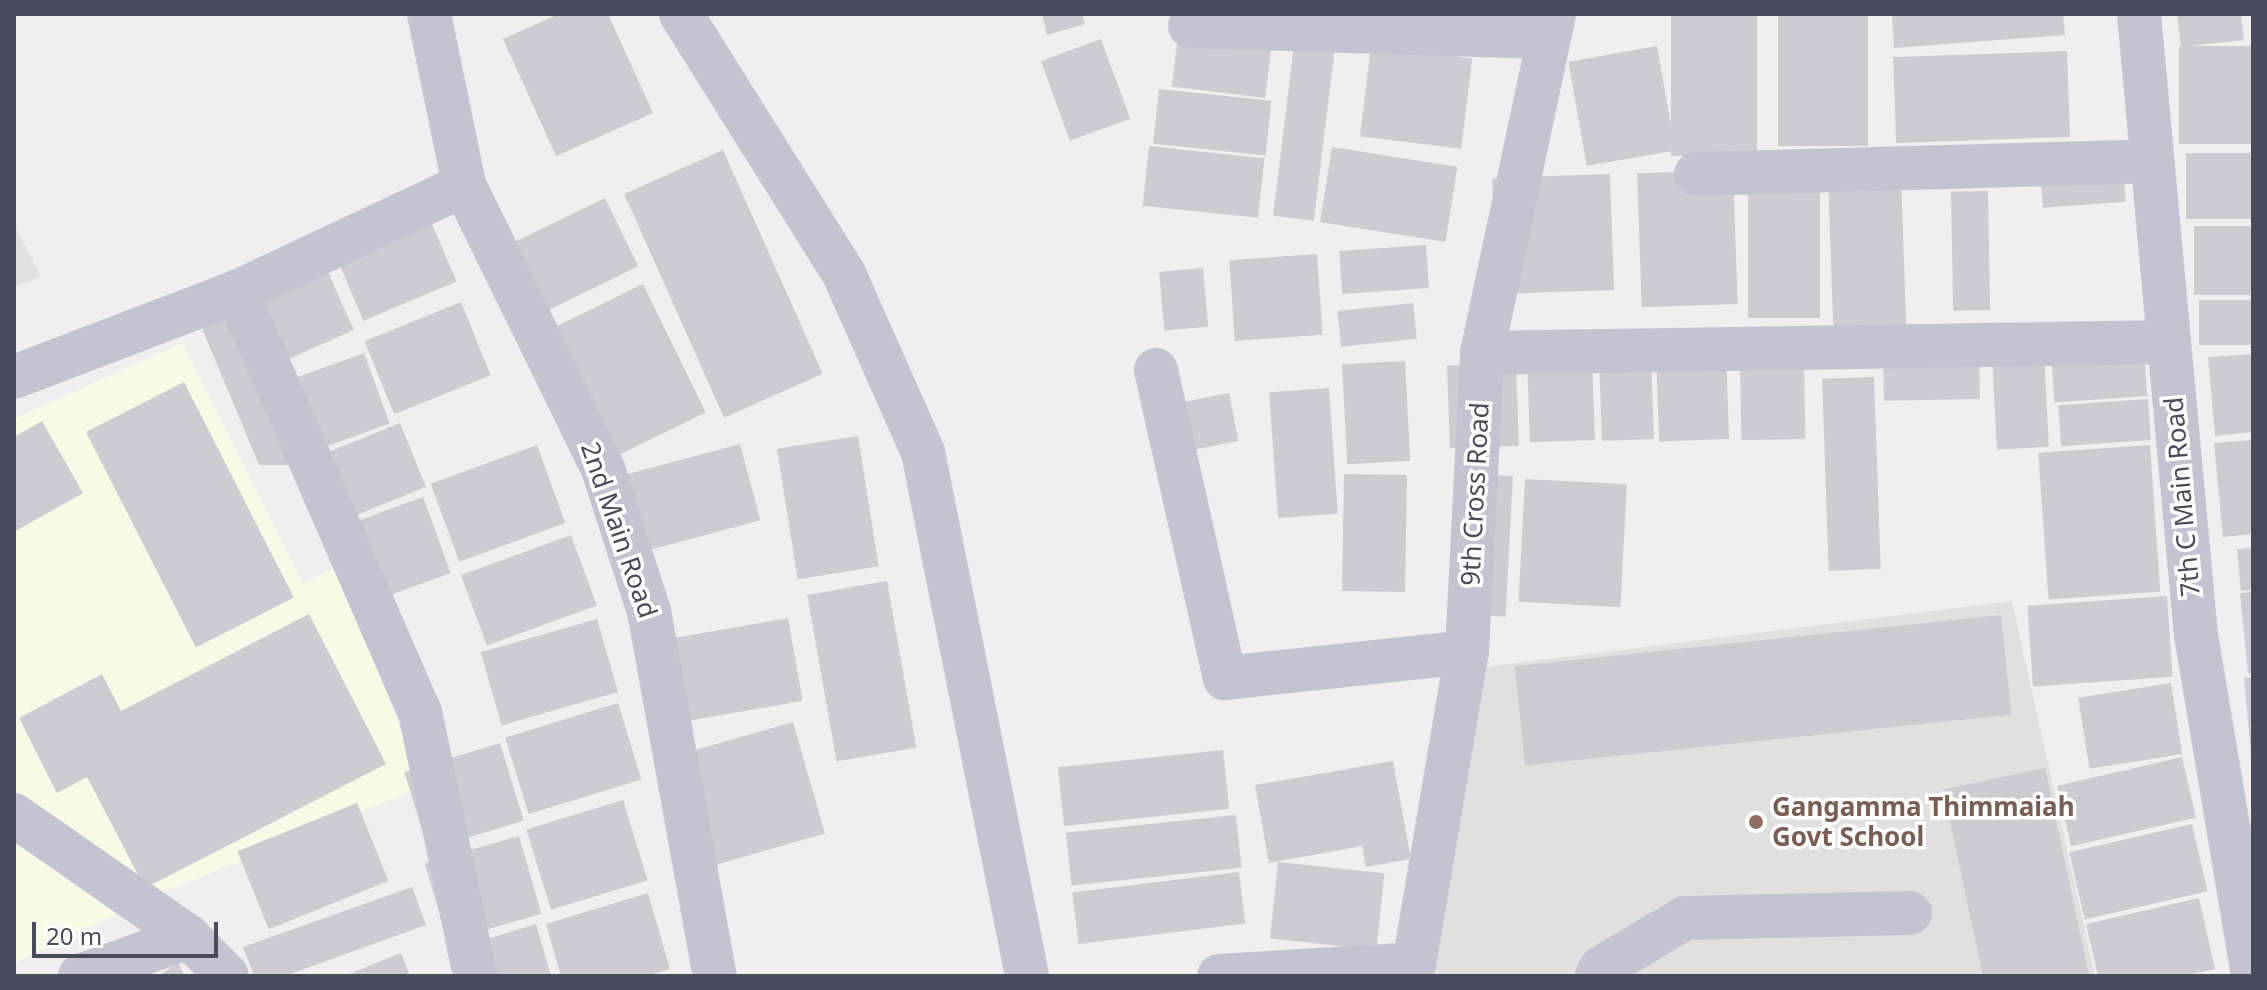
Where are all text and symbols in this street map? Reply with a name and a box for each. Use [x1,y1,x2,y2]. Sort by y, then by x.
street label: 7th C Main Road [2158,396,2206,598]
street label: 9th Cross Road [1455,402,1495,586]
street label: 2nd Main Road [574,438,664,622]
place label: Gangamma Thimmaiah Govt School [1772,791,2075,852]
marker: Gangamma Thimmaiah Govt School [1747,813,1765,831]
scale bar [36,906,222,956]
text: 20 m [46,919,102,952]

